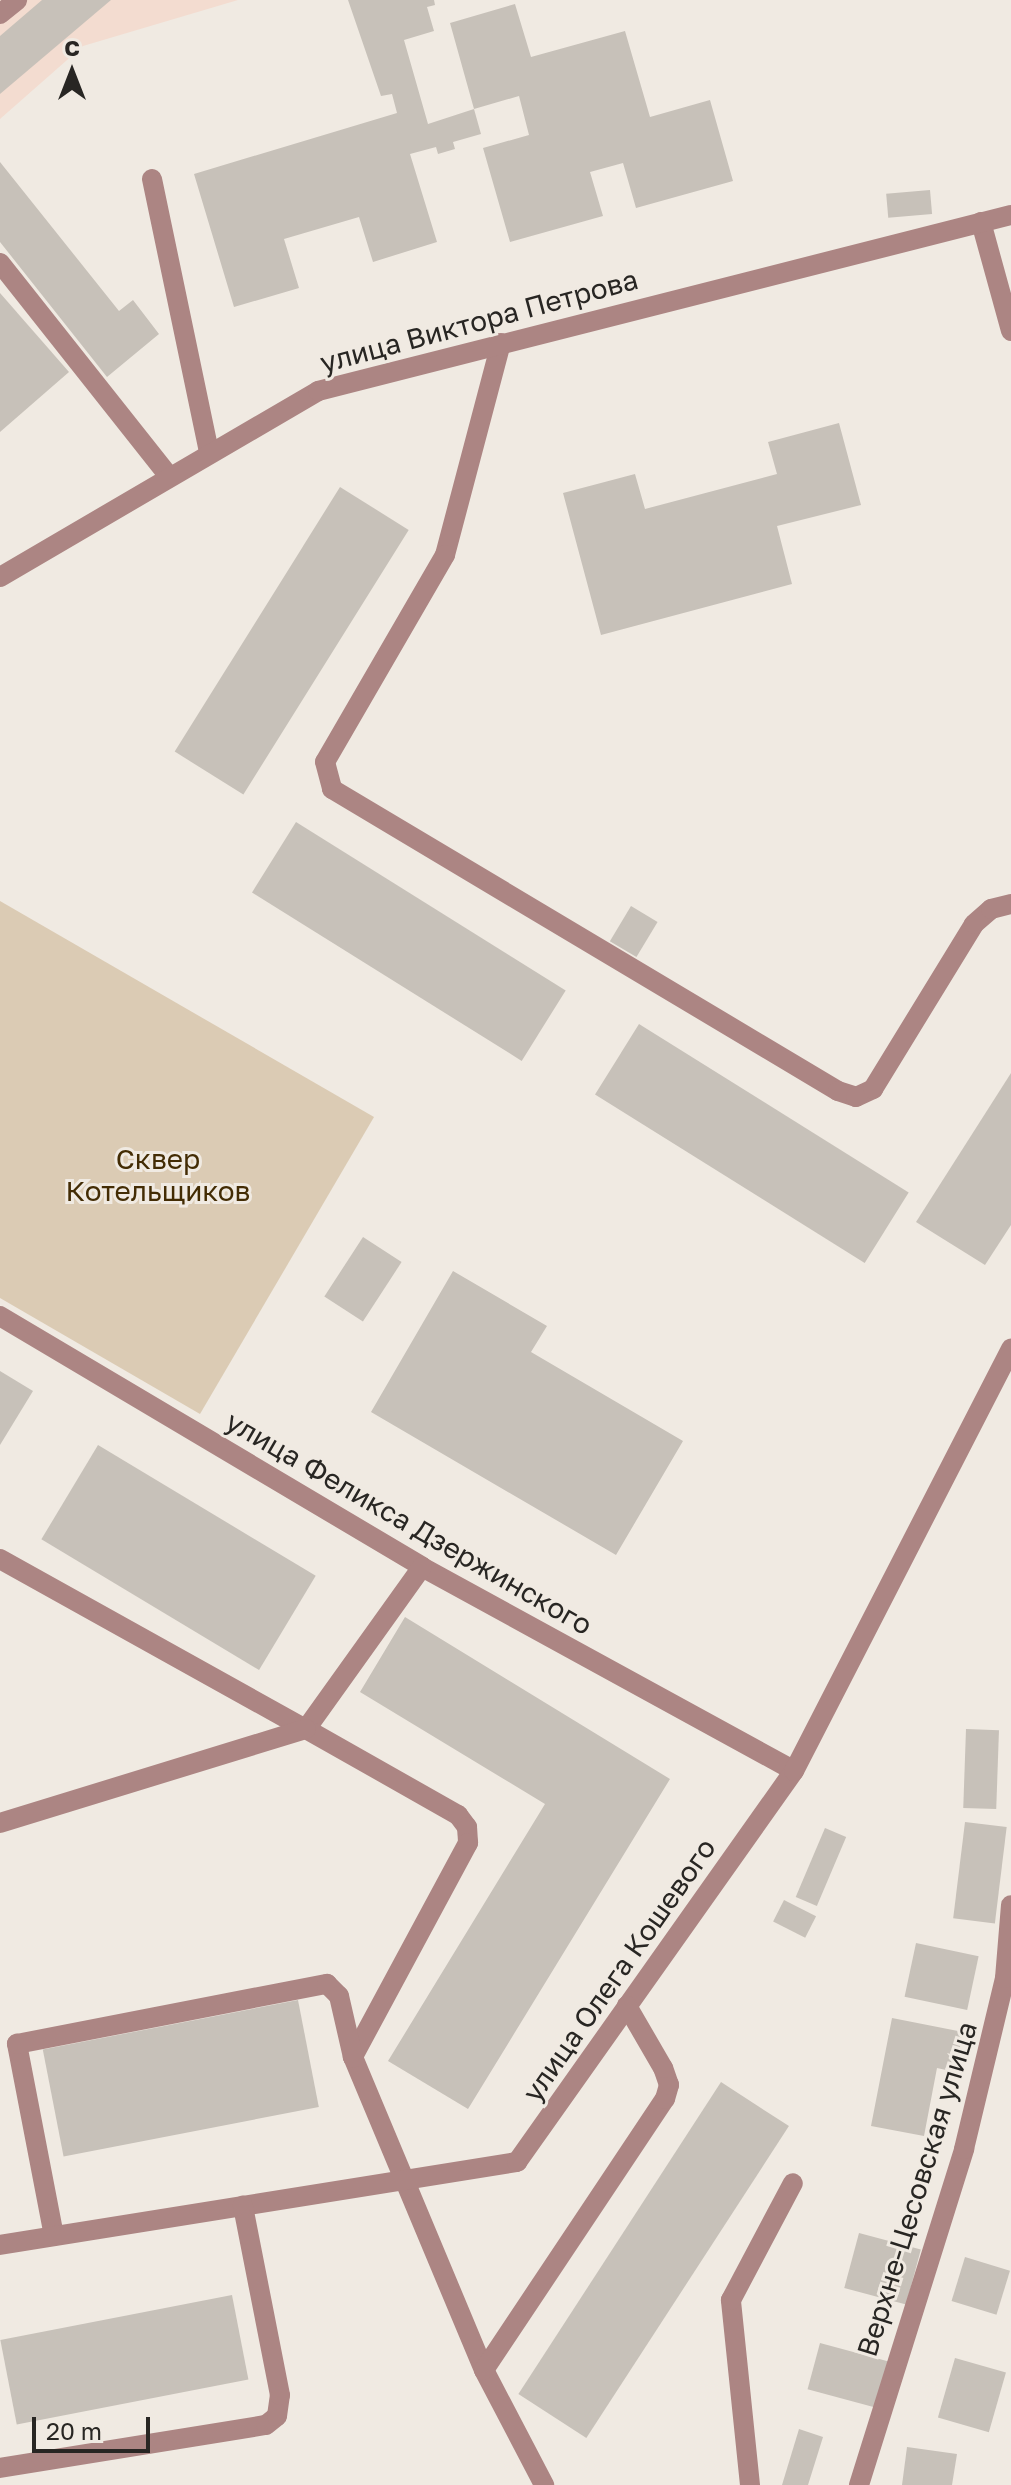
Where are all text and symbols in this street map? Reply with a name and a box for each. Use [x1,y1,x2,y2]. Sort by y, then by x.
north arrow [32,32,112,112]
text: С [64,34,80,61]
street label: улица Виктора Петрова [316,262,642,380]
park label: Сквер Котельщиков [66,1142,250,1208]
street label: улица Феликса Дзержинского [220,1404,598,1642]
street label: улица Олега Кошевого [515,1832,723,2108]
street label: Верхне-Цесовская улица [850,2018,984,2360]
scale bar [36,2401,154,2451]
text: 20 m [46,2416,102,2445]

